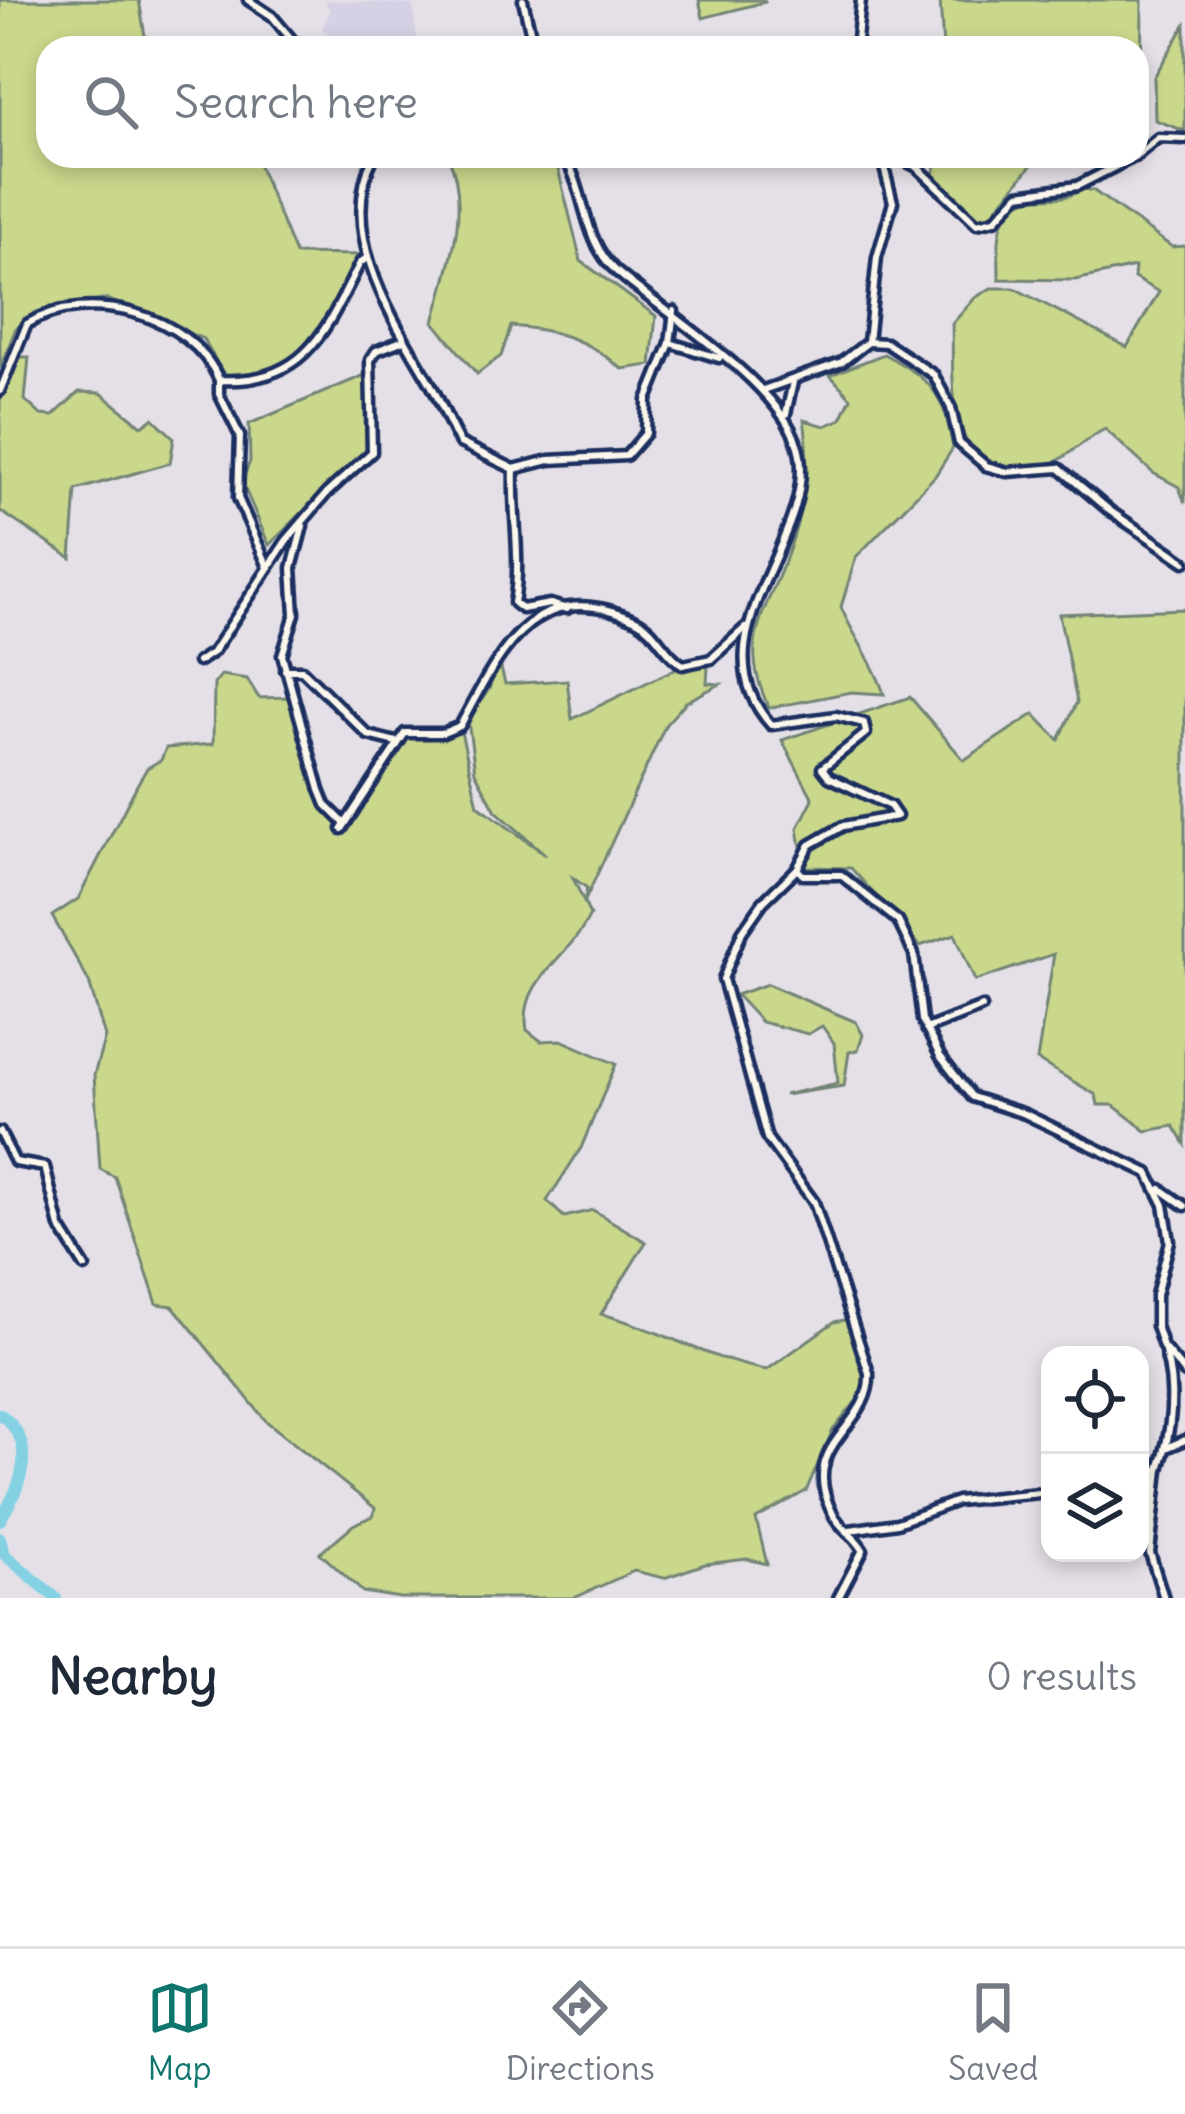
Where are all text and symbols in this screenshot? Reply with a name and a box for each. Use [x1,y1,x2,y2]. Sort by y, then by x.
search box [36,36,1149,168]
icon: search [78,69,144,135]
text: Search here [174,74,418,130]
map controls [1041,1346,1149,1562]
button: locate [1041,1346,1149,1454]
button: layers [1041,1454,1149,1562]
text: Nearby [48,1644,217,1708]
text: 0 results [986,1652,1137,1701]
tab: Map [147,1975,213,2089]
tab: Directions [506,1975,655,2089]
tab: Saved [948,1975,1038,2089]

